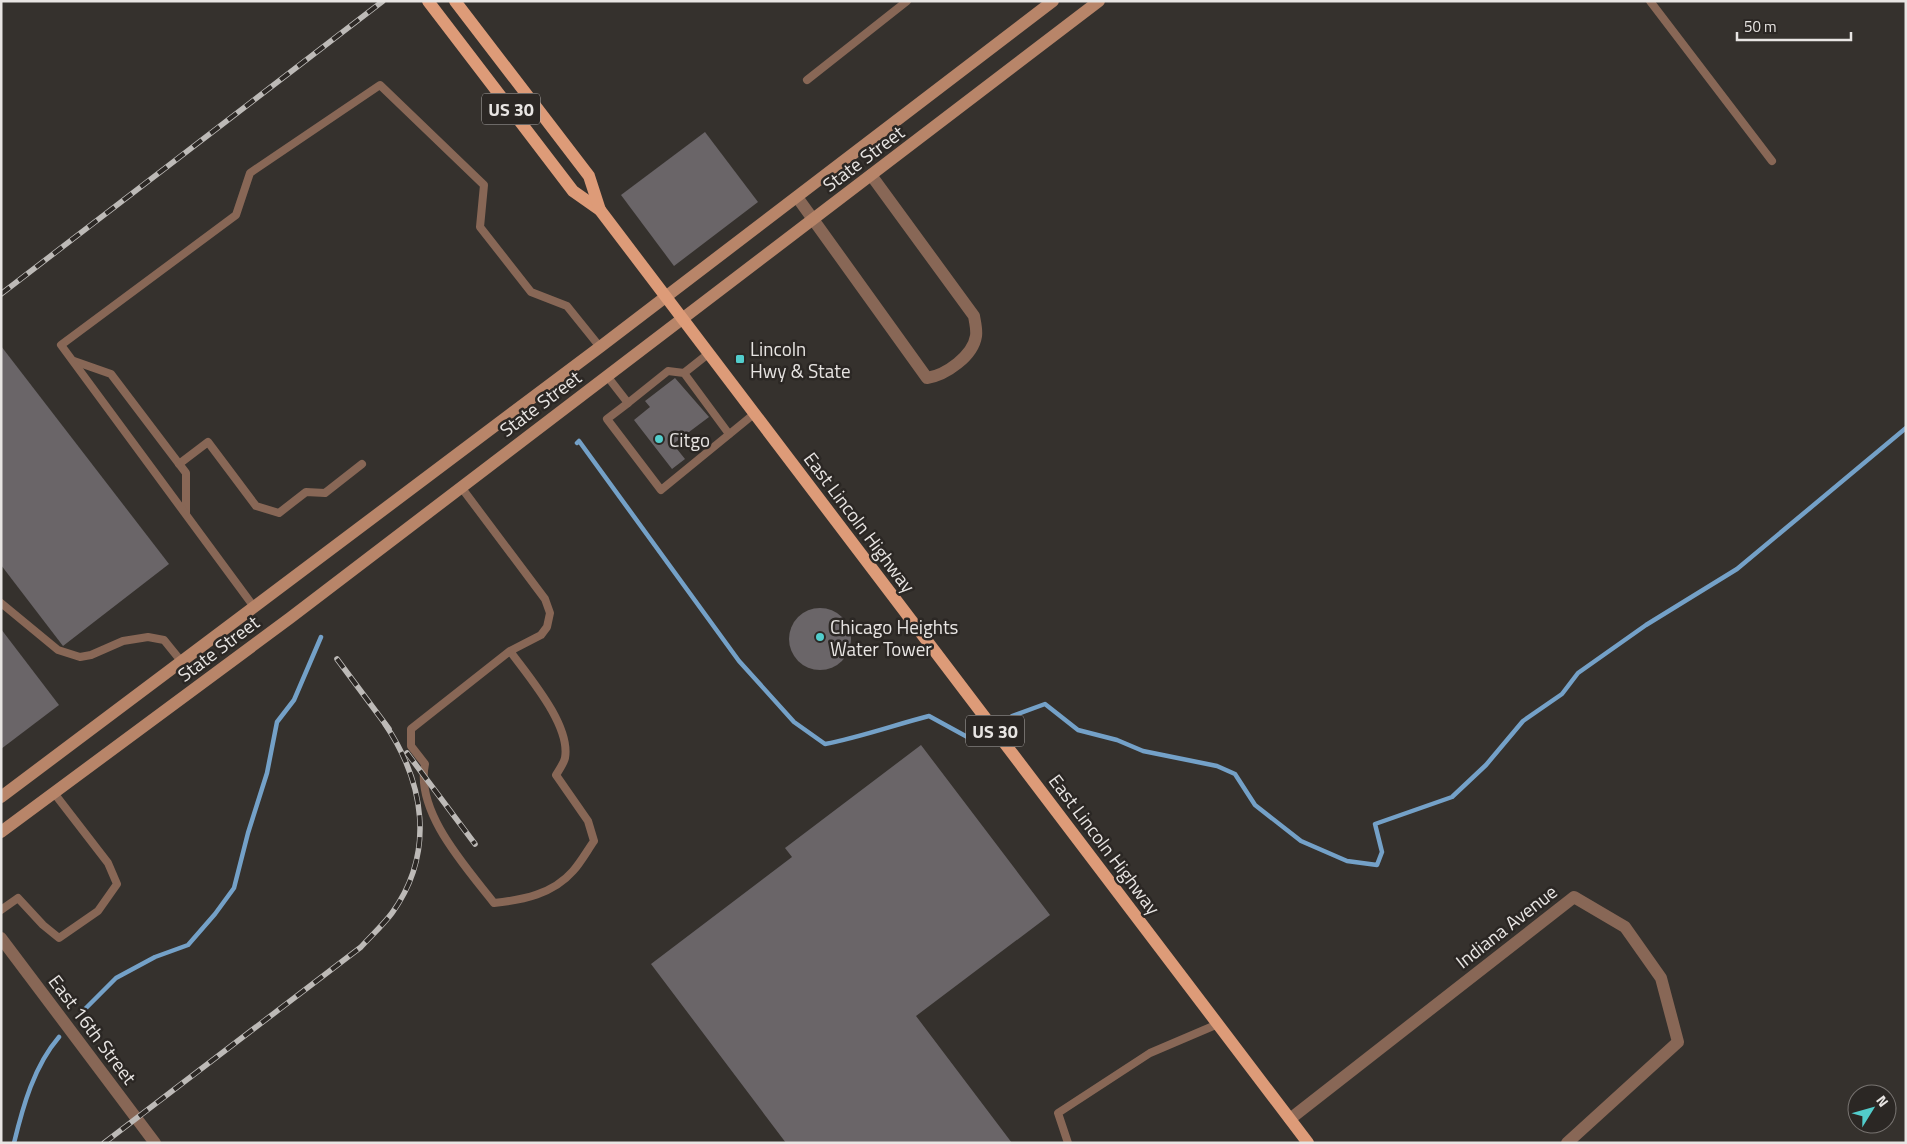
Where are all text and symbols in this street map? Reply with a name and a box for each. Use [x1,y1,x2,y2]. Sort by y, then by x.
scale bar [1737,10,1851,42]
text: 50 m [1744,15,1777,38]
road number: US 30 [482,94,540,125]
street label: State Street [816,117,910,198]
place label: Lincoln Hwy & State [750,334,851,385]
marker: Lincoln Hwy & State [734,353,746,365]
street label: State Street [493,362,587,443]
place label: Citgo [669,425,710,454]
marker: Citgo [653,433,665,445]
street label: East Lincoln Highway [797,445,923,599]
street label: State Street [171,607,265,688]
place label: Chicago Heights Water Tower [830,612,959,663]
marker: Chicago Heights Water Tower [814,631,826,643]
road number: US 30 [966,716,1024,746]
street label: East Lincoln Highway [1042,767,1168,921]
street label: Indiana Avenue [1449,877,1563,975]
street label: East 16th Street [42,968,144,1090]
north arrow [1847,1084,1897,1134]
text: N [1871,1091,1894,1111]

